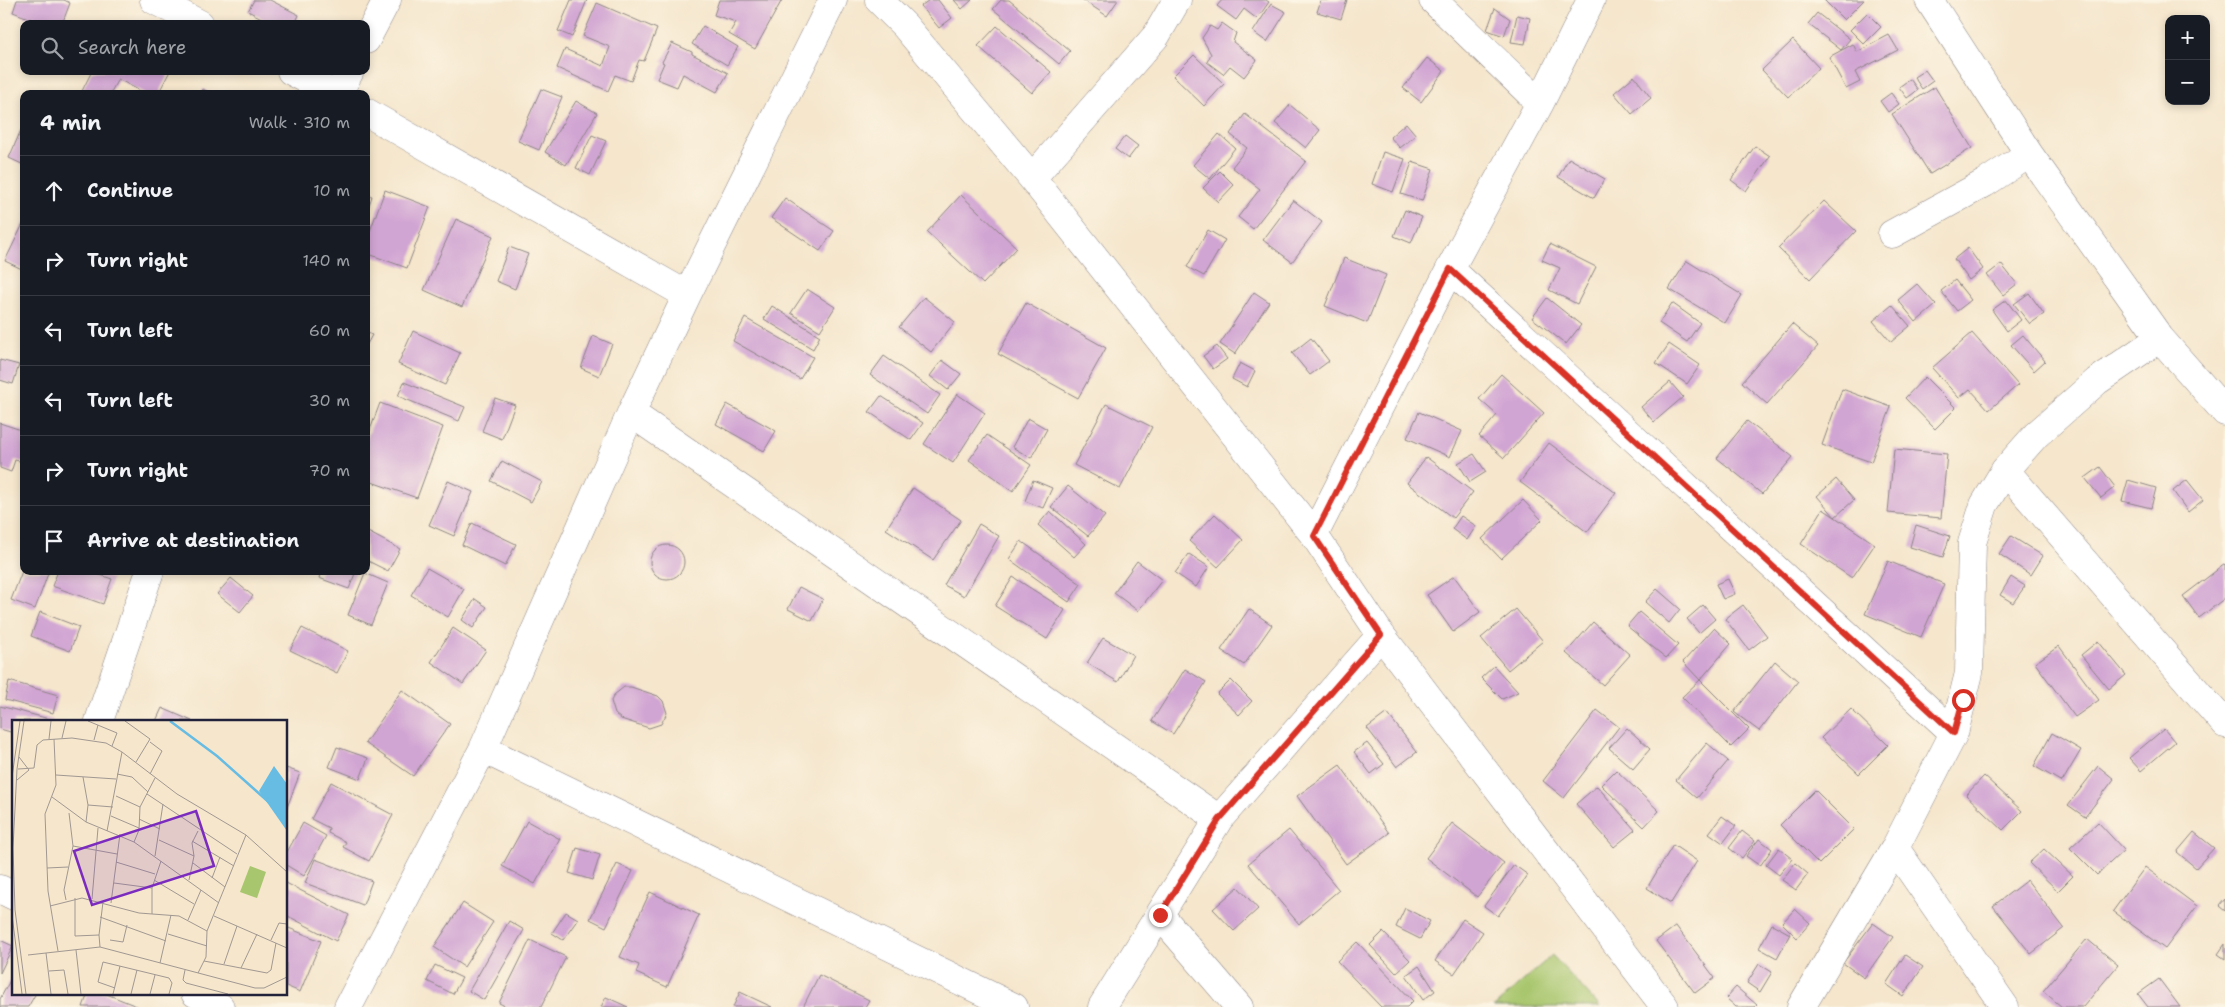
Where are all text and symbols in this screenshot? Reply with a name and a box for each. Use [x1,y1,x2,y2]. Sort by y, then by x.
map controls [2165,15,2210,105]
button: + [2165,15,2210,60]
search box [20,20,370,75]
icon: search [38,34,66,62]
text: Search here [78,35,187,60]
button: − [2165,60,2210,105]
text: 4 min [40,109,101,137]
text: Walk · 310 m [249,112,350,133]
icon: ahead [40,177,68,205]
text: Continue [87,178,173,203]
text: 10 m [313,180,350,201]
icon: right [40,247,68,275]
text: Turn right [87,248,188,273]
text: 140 m [303,250,350,271]
icon: left [40,317,68,345]
text: Turn left [87,318,173,343]
text: 60 m [309,320,350,341]
icon: left [40,387,68,415]
text: Turn left [87,388,173,413]
text: 30 m [309,390,350,411]
icon: right [40,457,68,485]
text: Turn right [87,458,188,483]
text: 70 m [309,460,350,481]
icon: arrive [40,527,68,555]
text: Arrive at destination [87,528,299,553]
route start [1952,689,1975,712]
inset map [12,720,288,994]
route end [1149,904,1172,927]

